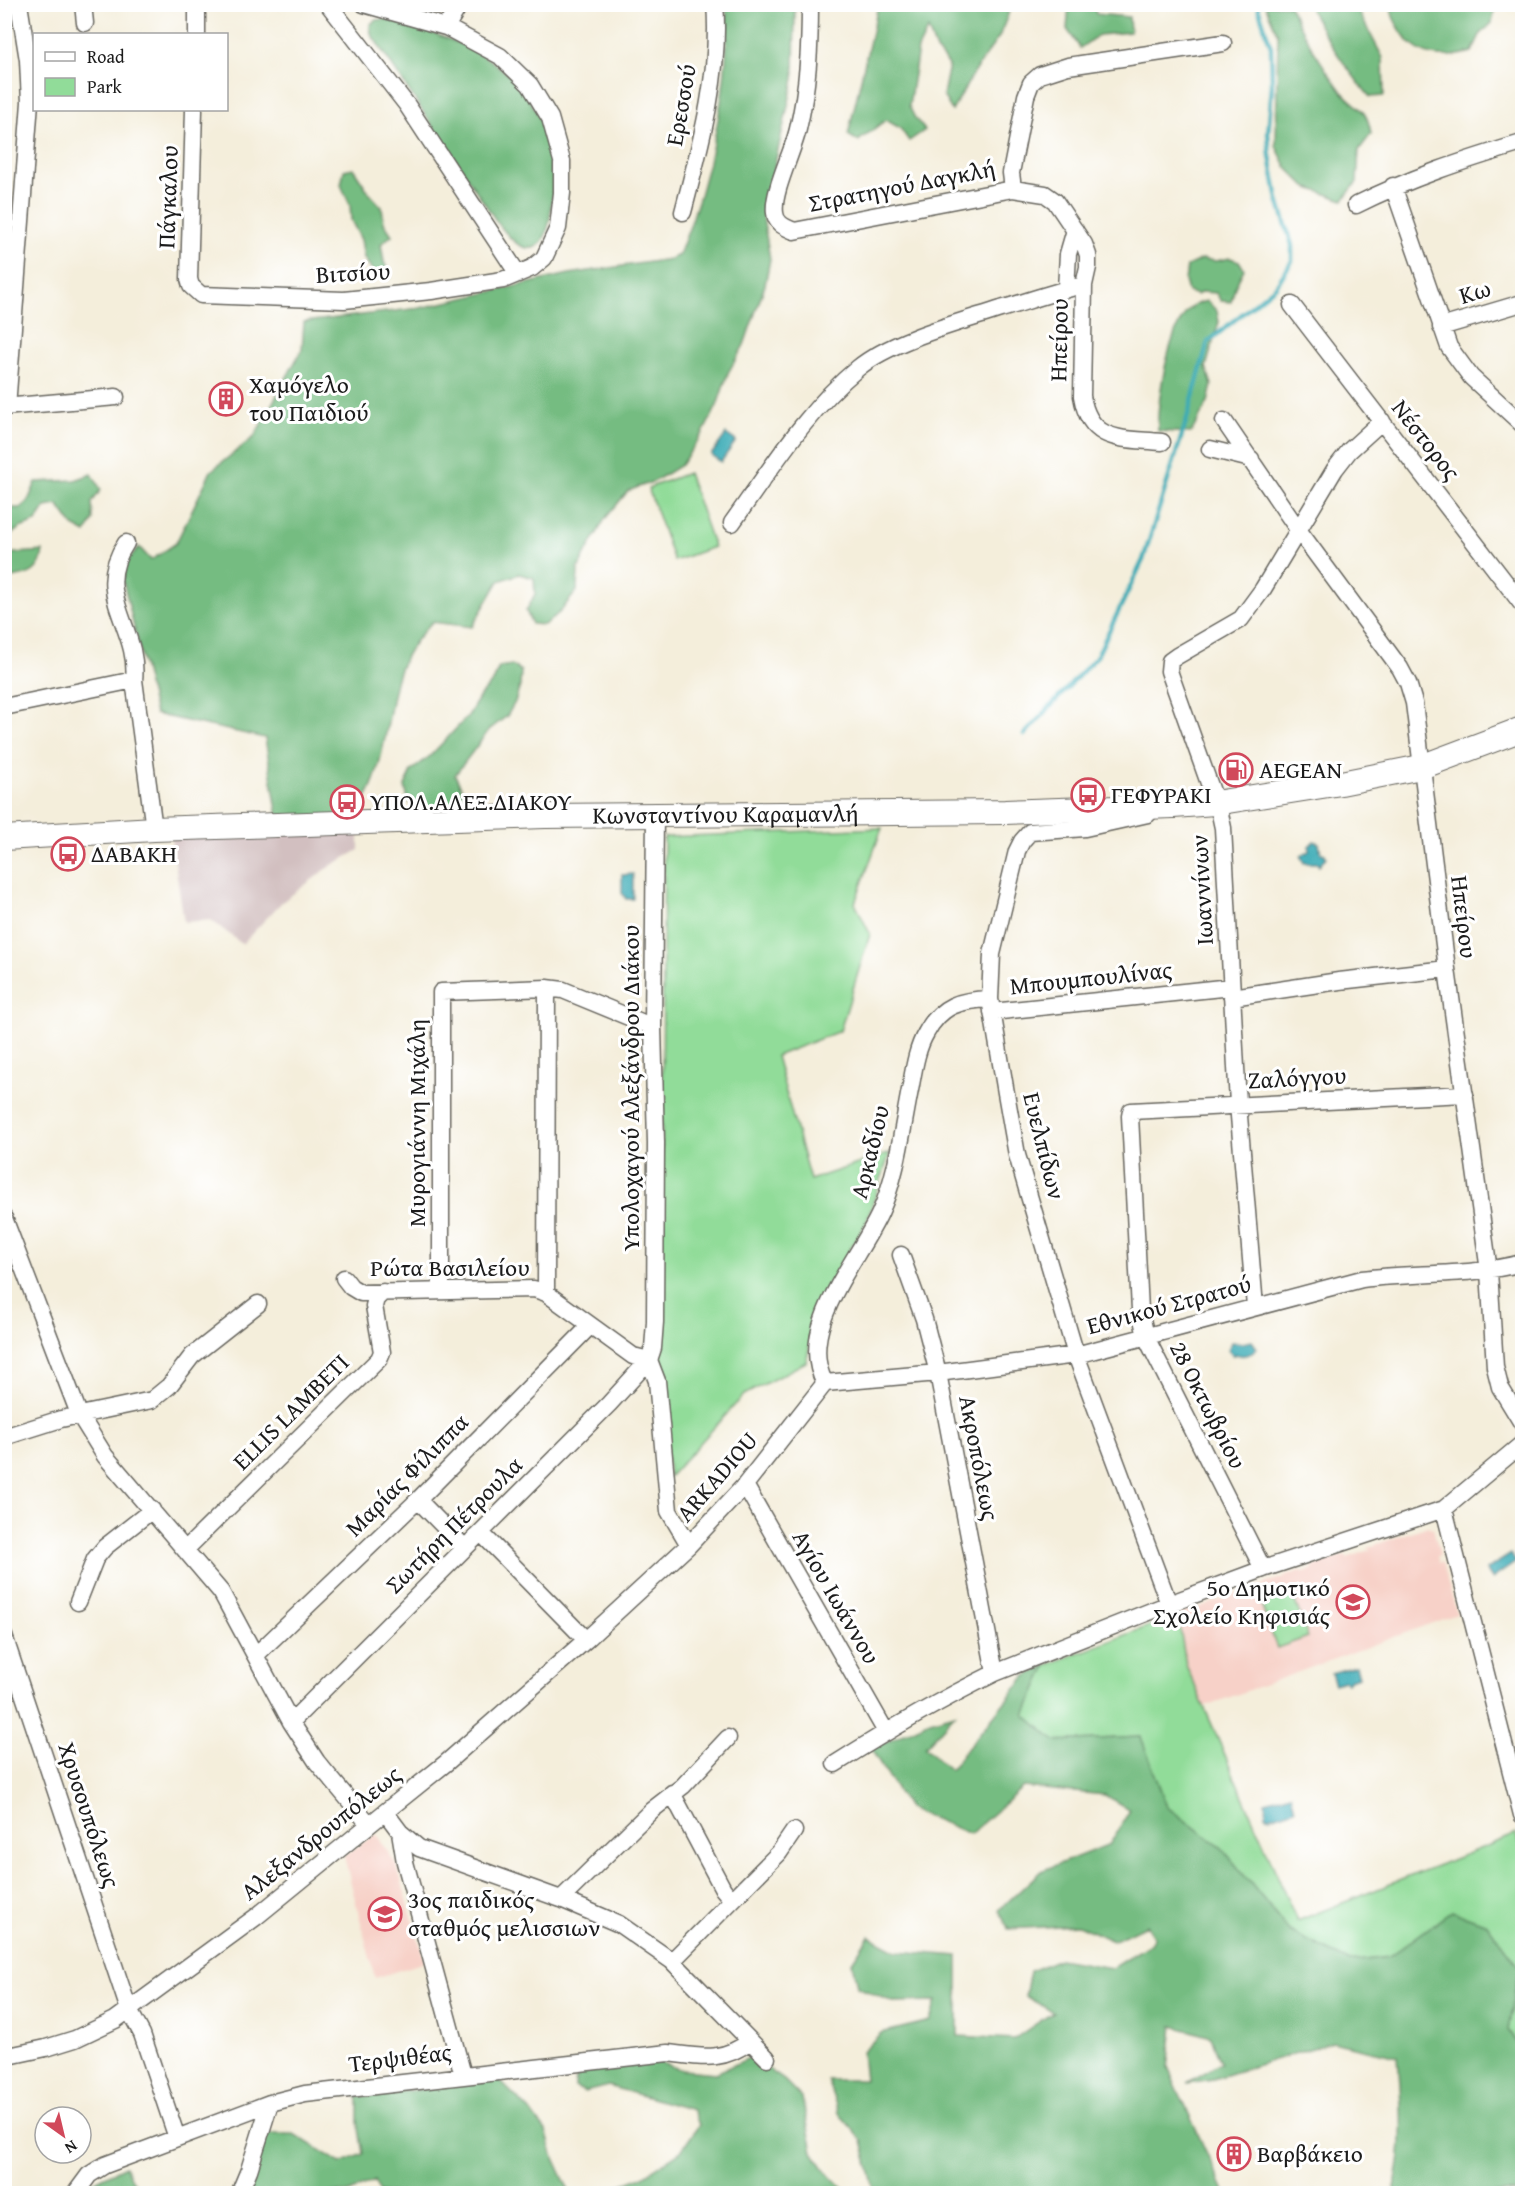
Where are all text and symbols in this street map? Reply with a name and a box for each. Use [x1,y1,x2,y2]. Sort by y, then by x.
legend [33,33,228,111]
text: Road [87,43,125,70]
street label: Ερεσσού [656,61,705,149]
text: Park [87,73,123,100]
street label: Πάγκαλου [148,145,187,249]
street label: Στρατηγού Δαγκλή [806,150,998,221]
street label: Βιτσίου [315,253,391,292]
street label: Κω [1455,270,1495,313]
street label: Ηπείρου [1040,298,1077,382]
place label: Χαμόγελο του Παιδιού [249,367,369,430]
building icon: Χαμόγελο του Παιδιού [208,381,244,417]
street label: Νέστορος [1384,392,1469,488]
fuel station icon: AEGEAN [1218,752,1254,788]
place label: AEGEAN [1259,752,1343,787]
bus stop icon: ΓΕΦΥΡΑΚΙ [1070,777,1106,813]
place label: ΓΕΦΥΡΑΚΙ [1111,777,1212,812]
bus stop icon: ΥΠΟΛ.ΑΛΕΞ.ΔΙΑΚΟΥ [329,784,365,820]
place label: ΥΠΟΛ.ΑΛΕΞ.ΔΙΑΚΟΥ [369,784,572,819]
street label: Κωνσταντίνου Καραμανλή [592,795,859,833]
street label: Ιωαννίνων [1181,834,1222,946]
bus stop icon: ΔΑΒΑΚΗ [50,836,86,872]
place label: ΔΑΒΑΚΗ [91,836,177,871]
street label: Ηπείρου [1442,874,1487,960]
street label: Υπολοχαγού Αλεξάνδρου Διάκου [613,925,648,1252]
street label: Μπουμπουλίνας [1008,952,1174,1003]
street label: Μυρογιάννη Μιχάλη [399,1019,434,1227]
street label: Ζαλόγγου [1247,1057,1347,1098]
street label: Ευελπίδων [1014,1089,1075,1203]
street label: Αρκαδίου [841,1101,898,1203]
street label: Ρώτα Βασιλείου [370,1250,530,1285]
street label: Εθνικού Στρατού [1083,1266,1255,1343]
street label: 28 Οκτωβρίου [1161,1335,1256,1475]
street label: ELLIS LAMBETI [224,1345,357,1478]
street label: Ακροπόλεως [950,1392,1009,1524]
street label: Μαρίας Φίλιππα [337,1405,476,1544]
street label: ARKADIOU [668,1424,766,1529]
street label: Σωτήρη Πέτρουλα [377,1448,530,1601]
street label: Αγίου Ιωάννου [784,1523,889,1670]
place label: 5ο Δημοτικό Σχολείο Κηφισιάς [1153,1570,1330,1633]
school or university icon: 5ο Δημοτικό Σχολείο Κηφισιάς [1335,1584,1371,1620]
street label: Χρυσουπόλεως [49,1737,130,1892]
street label: Αλεξανδρουπόλεως [233,1757,408,1908]
place label: 3ος παιδικός σταθμός μελισσιων [408,1882,600,1945]
school or university icon: 3ος παιδικός σταθμός μελισσιων [367,1896,403,1932]
street label: Τερψιθέας [346,2034,453,2081]
north arrow [33,2105,93,2165]
text: N [60,2134,83,2161]
building icon: Βαρβάκειο [1216,2136,1252,2172]
place label: Βαρβάκειο [1257,2136,1363,2171]

